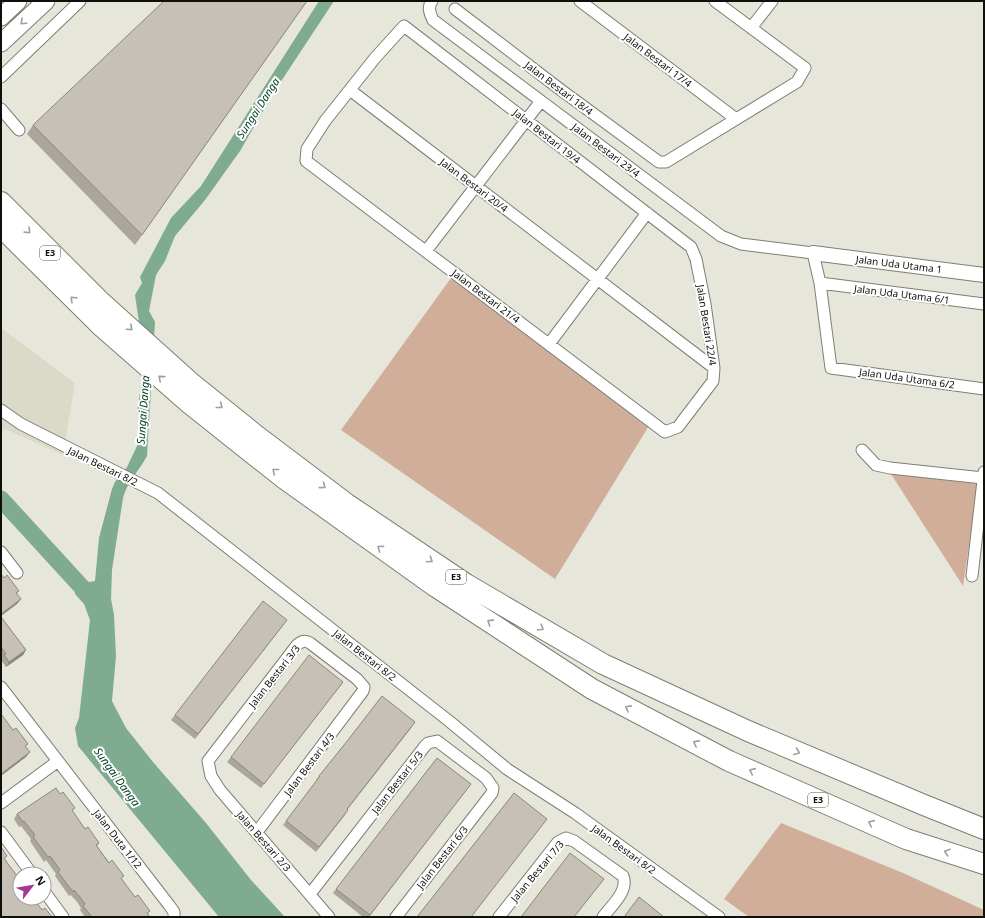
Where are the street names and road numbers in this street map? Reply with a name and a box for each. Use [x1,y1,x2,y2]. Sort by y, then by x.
street label: Jalan Bestari 17/4 [620,29,695,90]
street label: Jalan Bestari 18/4 [521,57,596,118]
street label: Jalan Bestari 19/4 [510,105,584,167]
street label: Jalan Bestari 23/4 [568,119,643,180]
street label: Jalan Bestari 20/4 [436,154,511,215]
road number: E3 [40,246,60,260]
street label: Jalan Uda Utama 1 [854,252,943,276]
street label: Jalan Bestari 21/4 [448,265,523,326]
street label: Jalan Uda Utama 6/1 [852,281,951,307]
street label: Jalan Bestari 22/4 [694,283,720,367]
street label: Jalan Uda Utama 6/2 [857,364,956,392]
street label: Jalan Bestari 8/2 [65,443,140,489]
road number: E3 [446,570,466,584]
street label: Jalan Bestari 8/2 [330,625,399,684]
street label: Jalan Bestari 3/3 [244,642,303,711]
street label: Jalan Bestari 4/3 [280,729,338,799]
street label: Jalan Bestari 5/3 [367,748,426,817]
road number: E3 [808,793,828,807]
street label: Jalan Duta 1/12 [90,806,146,872]
street label: Jalan Bestari 2/3 [233,807,294,874]
street label: Jalan Bestari 8/2 [588,820,659,877]
street label: Jalan Bestari 6/3 [412,823,471,892]
street label: Jalan Bestari 7/3 [507,837,567,905]

